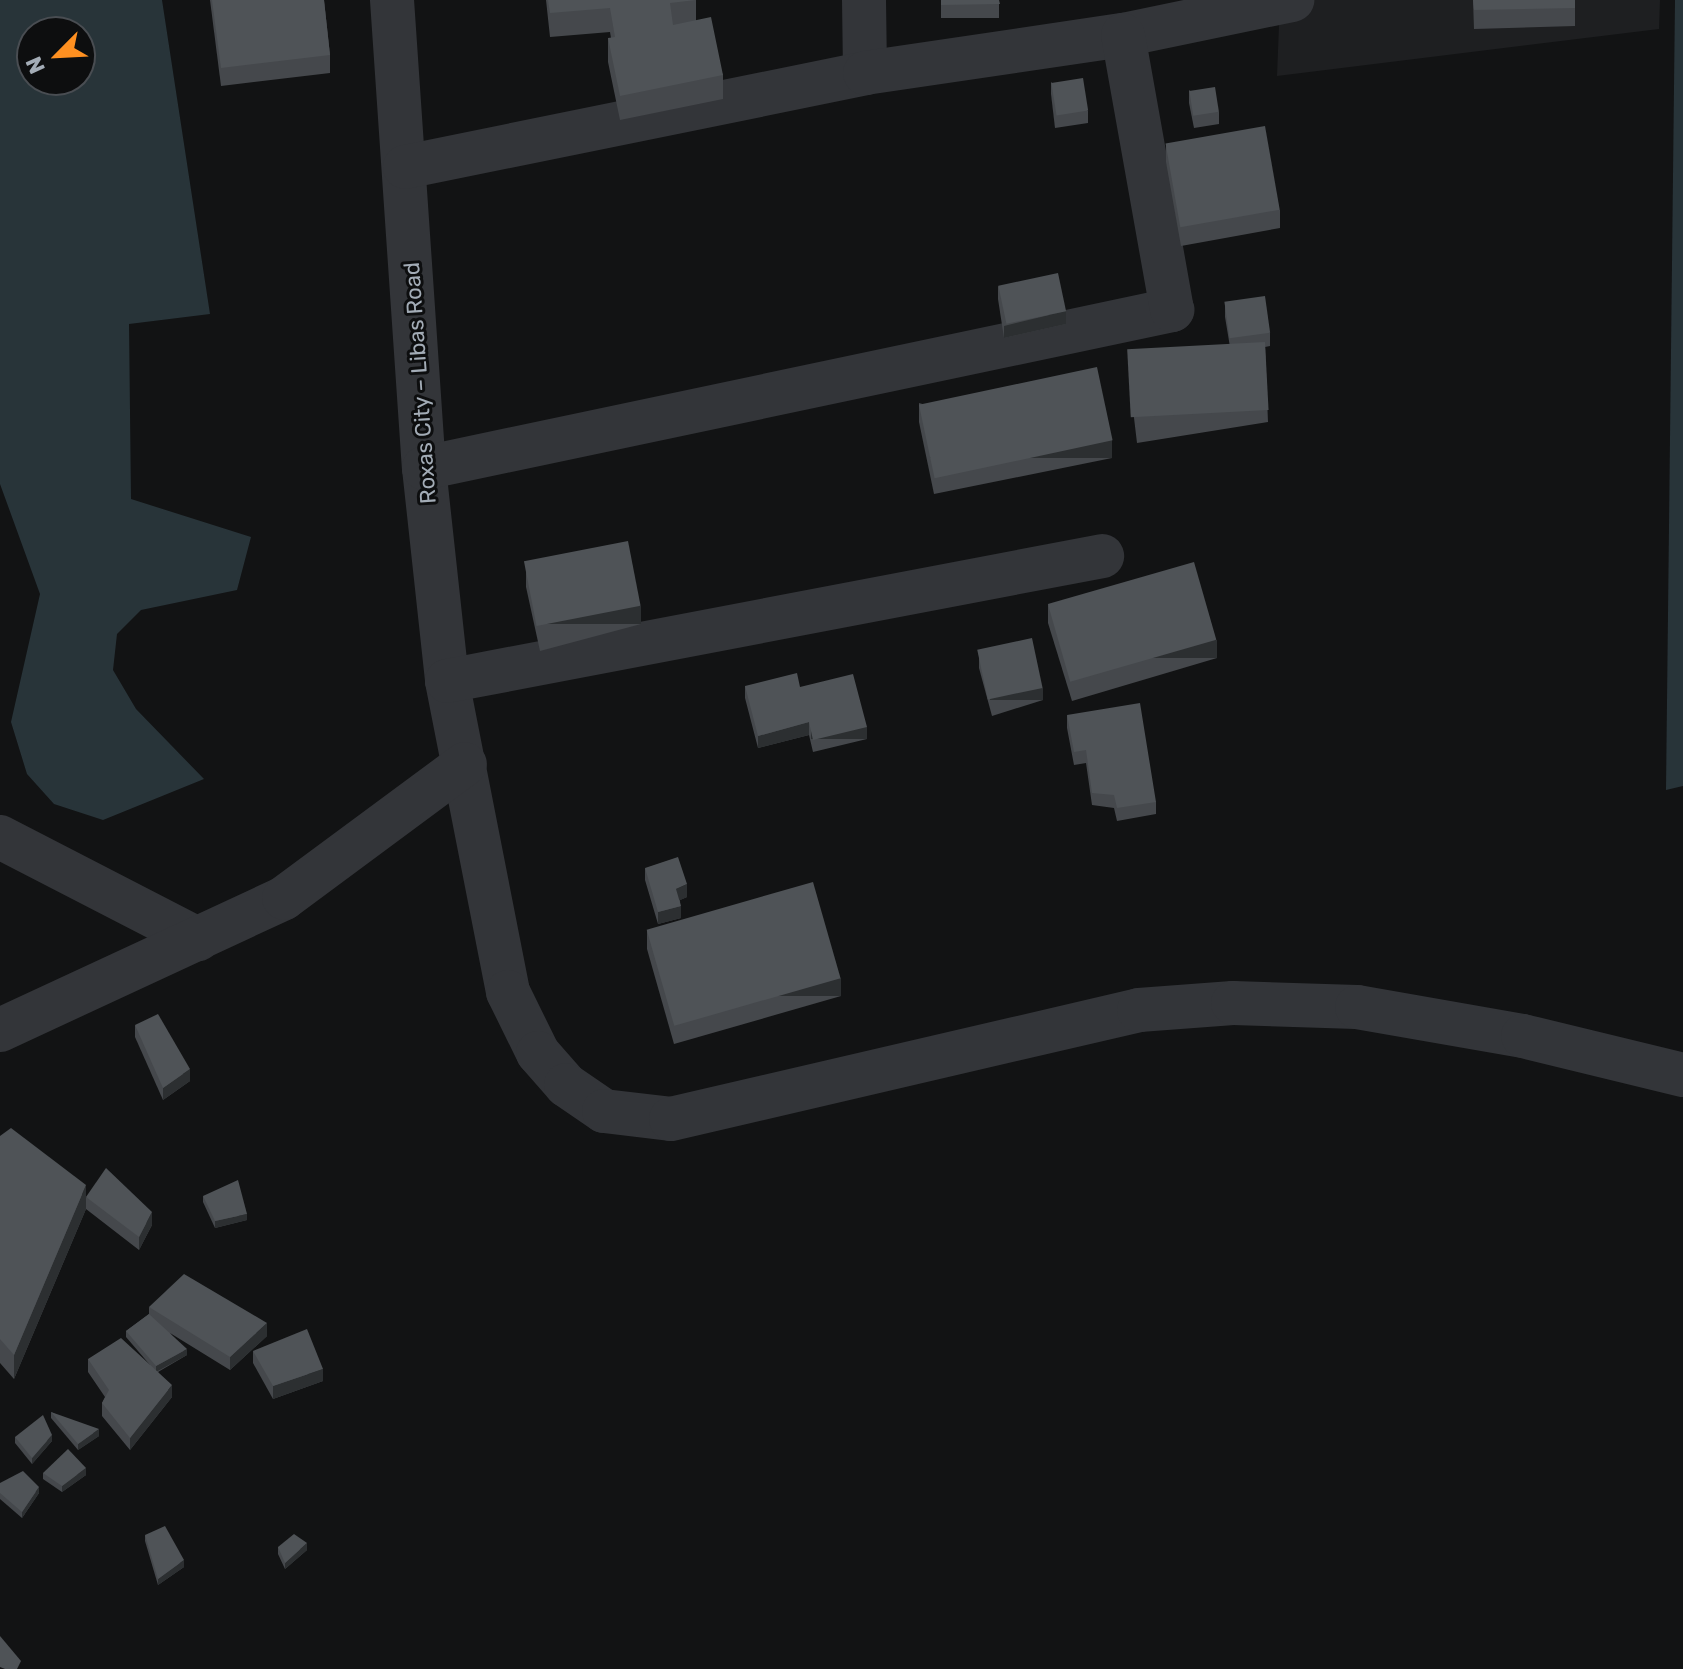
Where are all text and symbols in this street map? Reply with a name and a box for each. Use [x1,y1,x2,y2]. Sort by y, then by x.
north arrow [16,16,96,96]
text: N [20,52,51,78]
street label: Roxas City – Libas Road [398,261,442,505]

